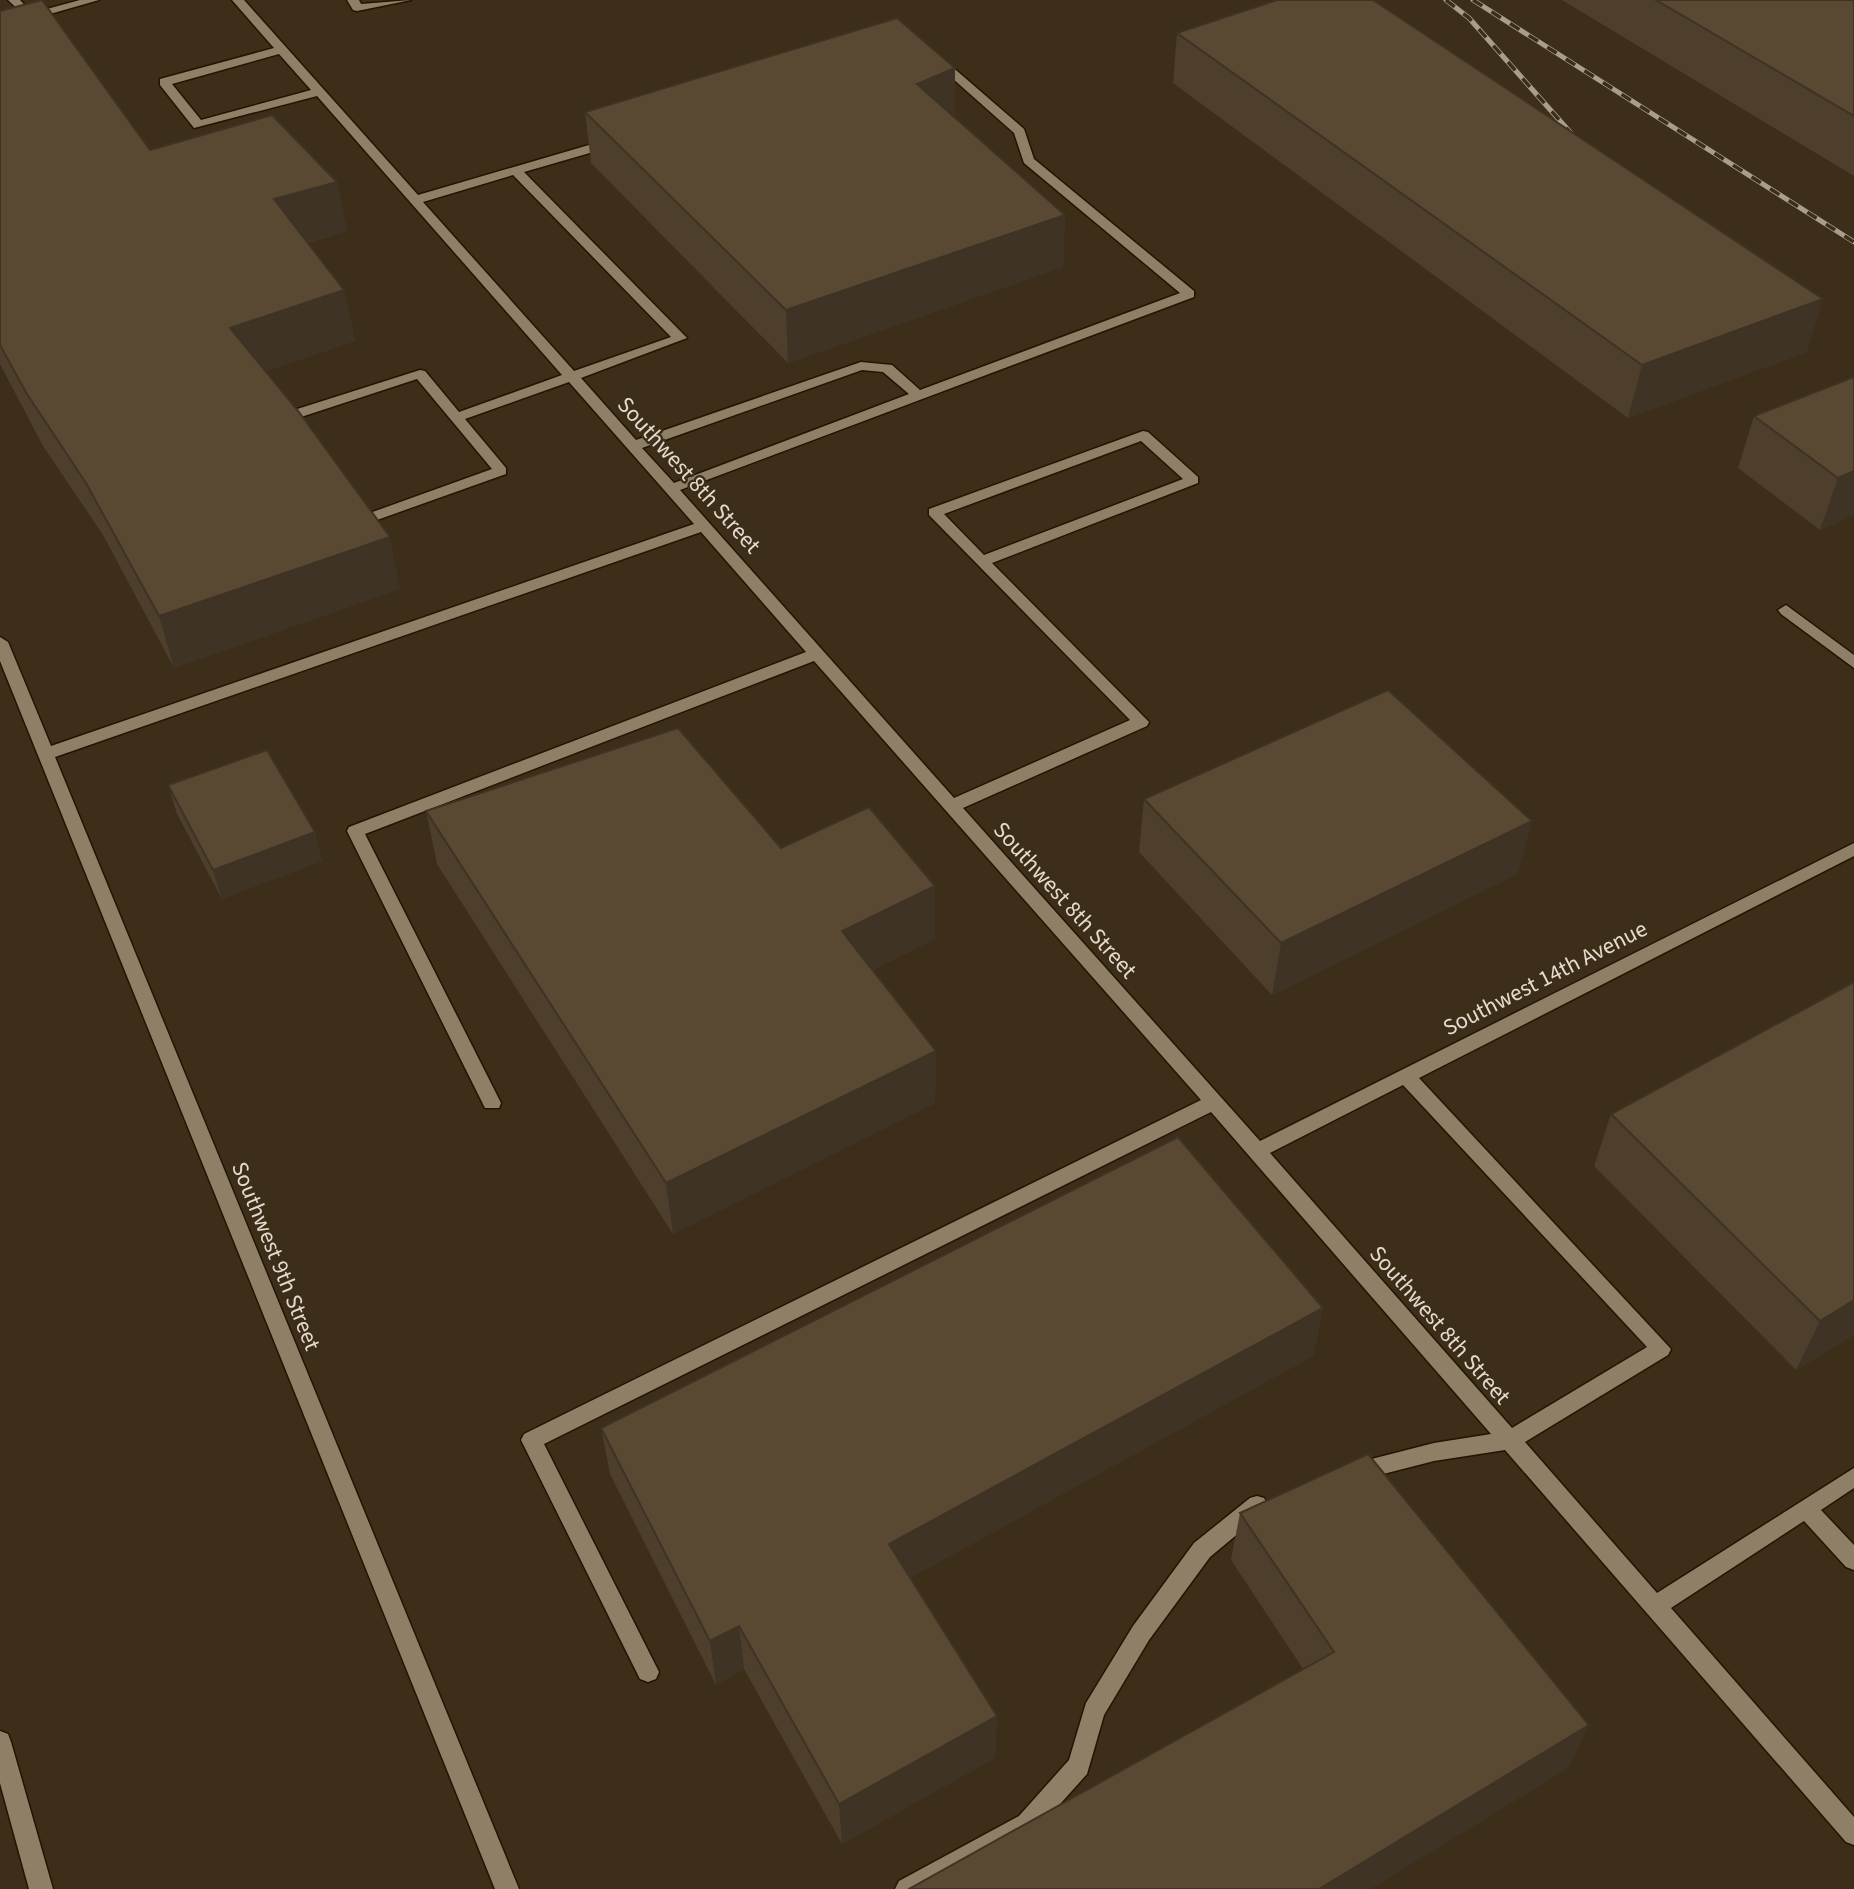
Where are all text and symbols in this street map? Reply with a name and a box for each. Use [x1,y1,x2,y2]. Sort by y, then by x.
street label: Southwest 8th Street [610,389,769,561]
street label: Southwest 8th Street [986,814,1145,986]
street label: Southwest 14th Avenue [1437,912,1653,1044]
street label: Southwest 9th Street [223,1157,329,1356]
street label: Southwest 8th Street [1362,1238,1518,1412]

